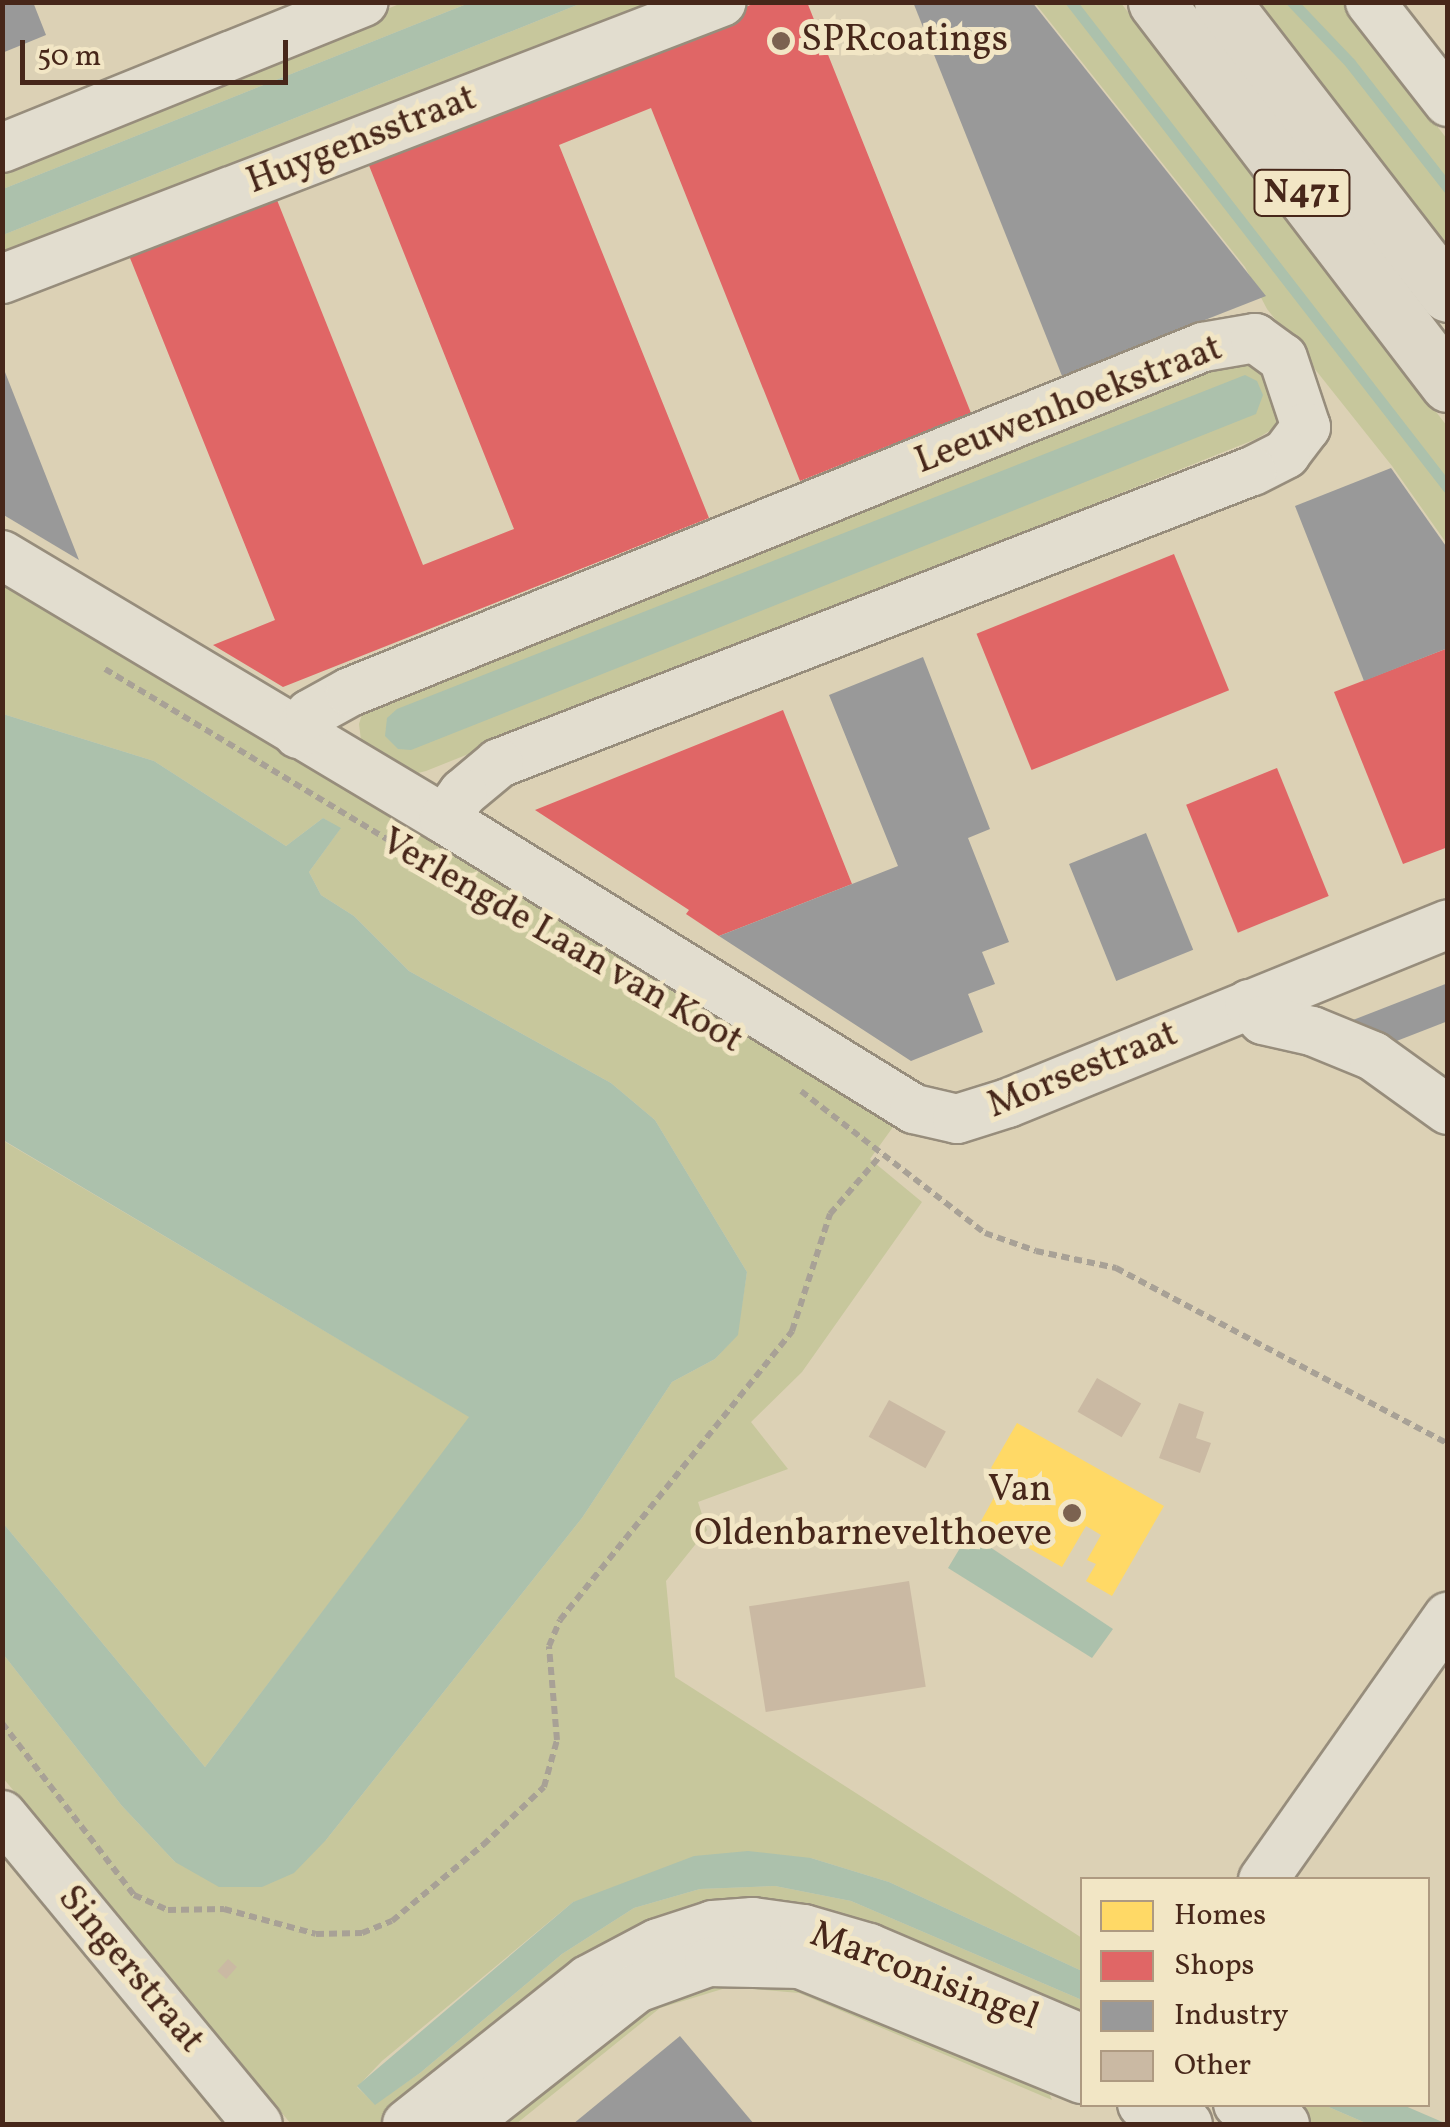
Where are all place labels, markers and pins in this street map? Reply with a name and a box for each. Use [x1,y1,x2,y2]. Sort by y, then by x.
place label: SPRcoatings [801,18,1008,64]
marker: SPRcoatings [770,30,792,52]
place label: Van Oldenbarnevelthoeve [694,1468,1052,1558]
marker: Van Oldenbarnevelthoeve [1061,1502,1083,1524]

